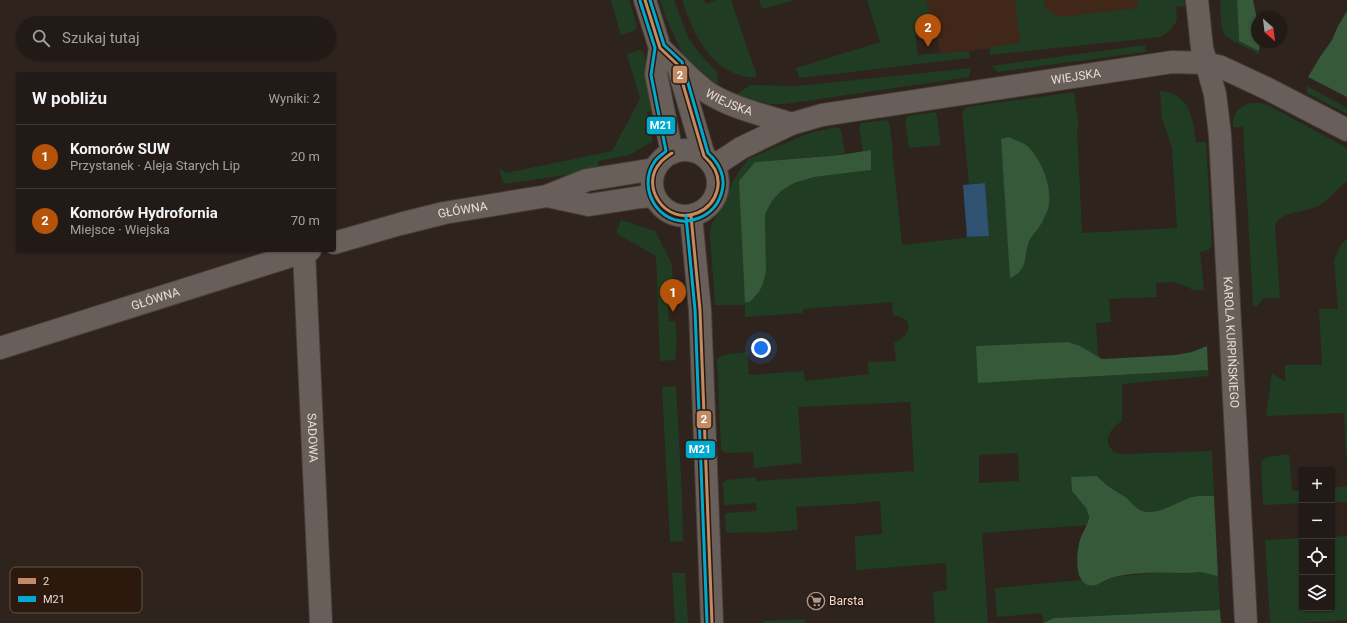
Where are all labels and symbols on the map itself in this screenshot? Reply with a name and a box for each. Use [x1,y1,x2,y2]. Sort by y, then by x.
north arrow [1251,12,1287,48]
pin: 2 [915,14,941,47]
line badge: 2 [672,65,688,84]
street label: WIEJSKA [1050,66,1102,87]
text: 2 [677,69,683,82]
street label: WIEJSKA [703,86,754,119]
line badge: M21 [646,116,676,135]
text: M21 [650,119,672,132]
street label: GŁÓWNA [436,199,489,221]
street label: KAROLA KURPIŃSKIEGO [1221,276,1242,408]
pin: 1 [660,279,686,312]
street label: GŁÓWNA [129,285,182,313]
your location [751,338,771,358]
line badge: 2 [696,410,712,429]
street label: SADOWA [304,413,321,463]
text: 2 [701,413,707,426]
line badge: M21 [685,440,716,459]
text: M21 [689,443,711,456]
legend [10,567,142,613]
text: 2 [43,575,49,588]
supermarket icon: Barsta [806,591,826,611]
text: M21 [43,593,65,606]
place label: Barsta [829,594,864,608]

